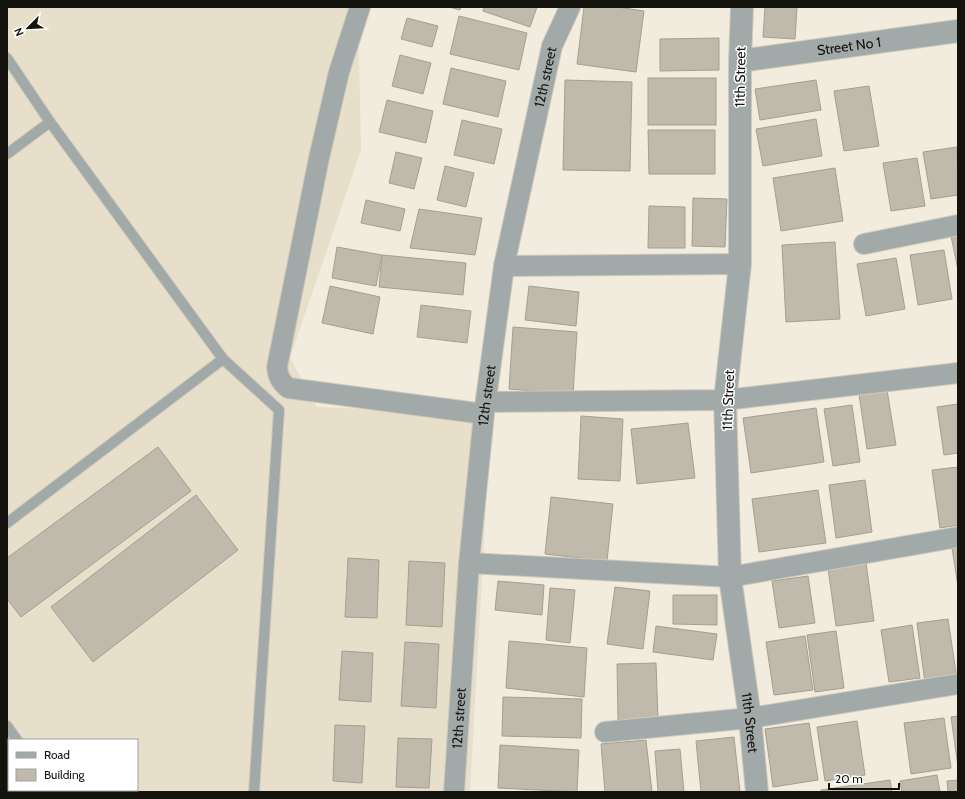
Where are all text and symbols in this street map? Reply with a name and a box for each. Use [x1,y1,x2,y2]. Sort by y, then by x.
north arrow [8,8,48,48]
text: N [11,26,27,38]
street label: Street No 1 [816,33,882,59]
street label: 12th street [530,45,561,109]
street label: 11th Street [730,46,750,107]
street label: 12th street [474,364,500,427]
street label: 11th Street [718,369,738,431]
street label: 12th street [448,687,470,749]
street label: 11th Street [737,691,762,754]
legend [8,739,138,791]
text: Road [44,747,70,762]
scale bar [829,765,899,791]
text: Building [44,767,86,782]
text: 20 m [835,771,863,786]

